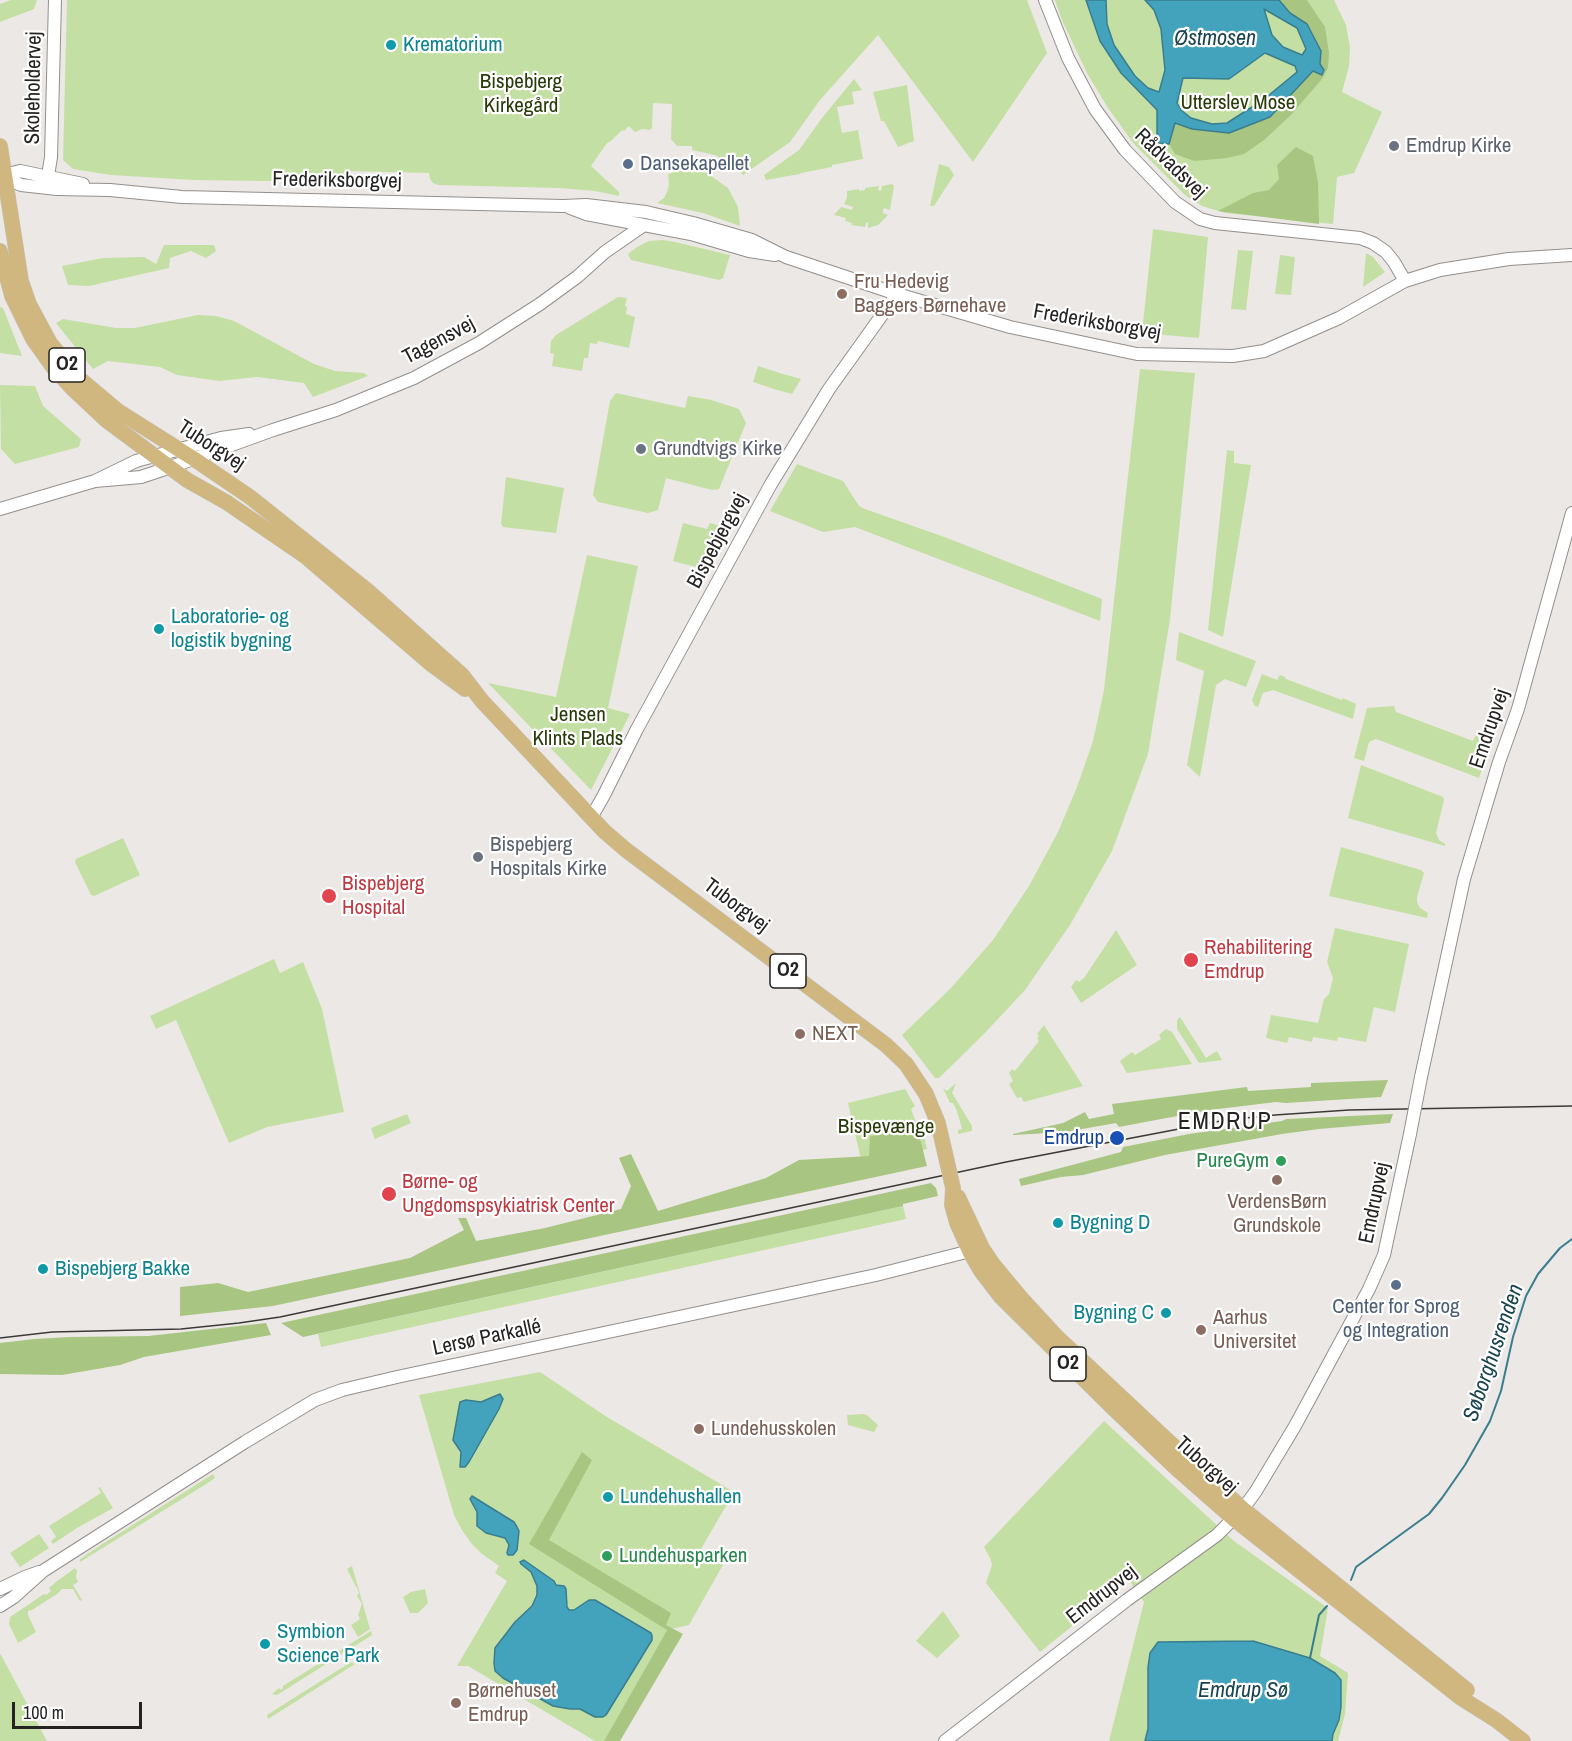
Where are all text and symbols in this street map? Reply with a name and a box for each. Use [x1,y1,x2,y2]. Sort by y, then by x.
water label: Østmosen [1174,26,1256,52]
street label: Skoleholdervej [20,31,48,145]
place label: Krematorium [403,32,503,58]
marker: Krematorium [384,38,398,52]
park label: Bispebjerg Kirkegård [480,69,562,119]
park label: Utterslev Mose [1181,90,1295,116]
street label: Rådvadsvej [1129,124,1211,204]
place label: Emdrup Kirke [1406,133,1511,159]
marker: Emdrup Kirke [1387,139,1401,153]
place label: Dansekapellet [640,151,749,177]
marker: Dansekapellet [621,157,635,171]
street label: Frederiksborgvej [272,167,402,195]
place label: Fru Hedevig Baggers Børnehave [854,269,1006,319]
marker: Fru Hedevig Baggers Børnehave [835,287,849,301]
street label: Frederiksborgvej [1031,299,1163,347]
street label: Tagensvej [399,312,479,370]
road number: O2 [49,348,85,382]
street label: Tuborgvej [173,415,249,477]
place label: Grundtvigs Kirke [653,436,782,462]
marker: Grundtvigs Kirke [634,442,648,456]
street label: Bispebjergvej [682,489,754,593]
place label: Laboratorie- og logistik bygning [171,604,292,654]
marker: Laboratorie- og logistik bygning [152,622,166,636]
street label: Emdrupvej [1465,686,1515,772]
park label: Jensen Klints Plads [533,702,623,752]
place label: Bispebjerg Hospitals Kirke [490,832,607,882]
marker: Bispebjerg Hospitals Kirke [471,850,485,864]
place label: Bispebjerg Hospital [342,871,424,921]
street label: Tuborgvej [698,873,774,939]
marker: Bispebjerg Hospital [320,887,338,905]
place label: Rehabilitering Emdrup [1204,935,1312,985]
marker: Rehabilitering Emdrup [1182,951,1200,969]
road number: O2 [770,954,806,988]
place label: NEXT [812,1021,858,1047]
marker: NEXT [793,1027,807,1041]
district label: EMDRUP [1178,1109,1272,1137]
park label: Bispevænge [838,1114,934,1140]
place label: Emdrup [1044,1125,1104,1151]
marker: Emdrup [1108,1129,1126,1147]
place label: PureGym [1196,1148,1269,1174]
marker: PureGym [1274,1154,1288,1168]
street label: Emdrupvej [1354,1160,1396,1246]
place label: Børne- og Ungdomspsykiatrisk Center [402,1169,614,1219]
marker: VerdensBørn Grundskole [1270,1173,1284,1187]
marker: Børne- og Ungdomspsykiatrisk Center [380,1185,398,1203]
place label: VerdensBørn Grundskole [1227,1189,1327,1239]
place label: Bygning D [1070,1210,1150,1236]
marker: Bygning D [1051,1216,1065,1230]
place label: Bispebjerg Bakke [55,1256,190,1282]
marker: Bispebjerg Bakke [36,1262,50,1276]
marker: Center for Sprog og Integration [1389,1278,1403,1292]
water label: Søborghusrenden [1458,1281,1530,1425]
place label: Center for Sprog og Integration [1332,1294,1460,1344]
place label: Bygning C [1074,1300,1154,1326]
place label: Aarhus Universitet [1213,1305,1296,1355]
marker: Bygning C [1159,1306,1173,1320]
street label: Lersø Parkallé [431,1314,543,1362]
marker: Aarhus Universitet [1194,1323,1208,1337]
road number: O2 [1050,1347,1086,1381]
place label: Lundehusskolen [711,1416,836,1442]
marker: Lundehusskolen [692,1422,706,1436]
street label: Tuborgvej [1170,1432,1242,1500]
place label: Lundehushallen [620,1484,742,1510]
marker: Lundehushallen [601,1490,615,1504]
place label: Lundehusparken [619,1543,747,1569]
marker: Lundehusparken [600,1549,614,1563]
street label: Emdrupvej [1062,1560,1142,1630]
place label: Symbion Science Park [277,1619,379,1669]
marker: Symbion Science Park [258,1637,272,1651]
place label: Børnehuset Emdrup [468,1678,556,1728]
water label: Emdrup Sø [1198,1678,1288,1704]
scale bar [15,1690,146,1728]
marker: Børnehuset Emdrup [449,1696,463,1710]
text: 100 m [23,1700,64,1725]

